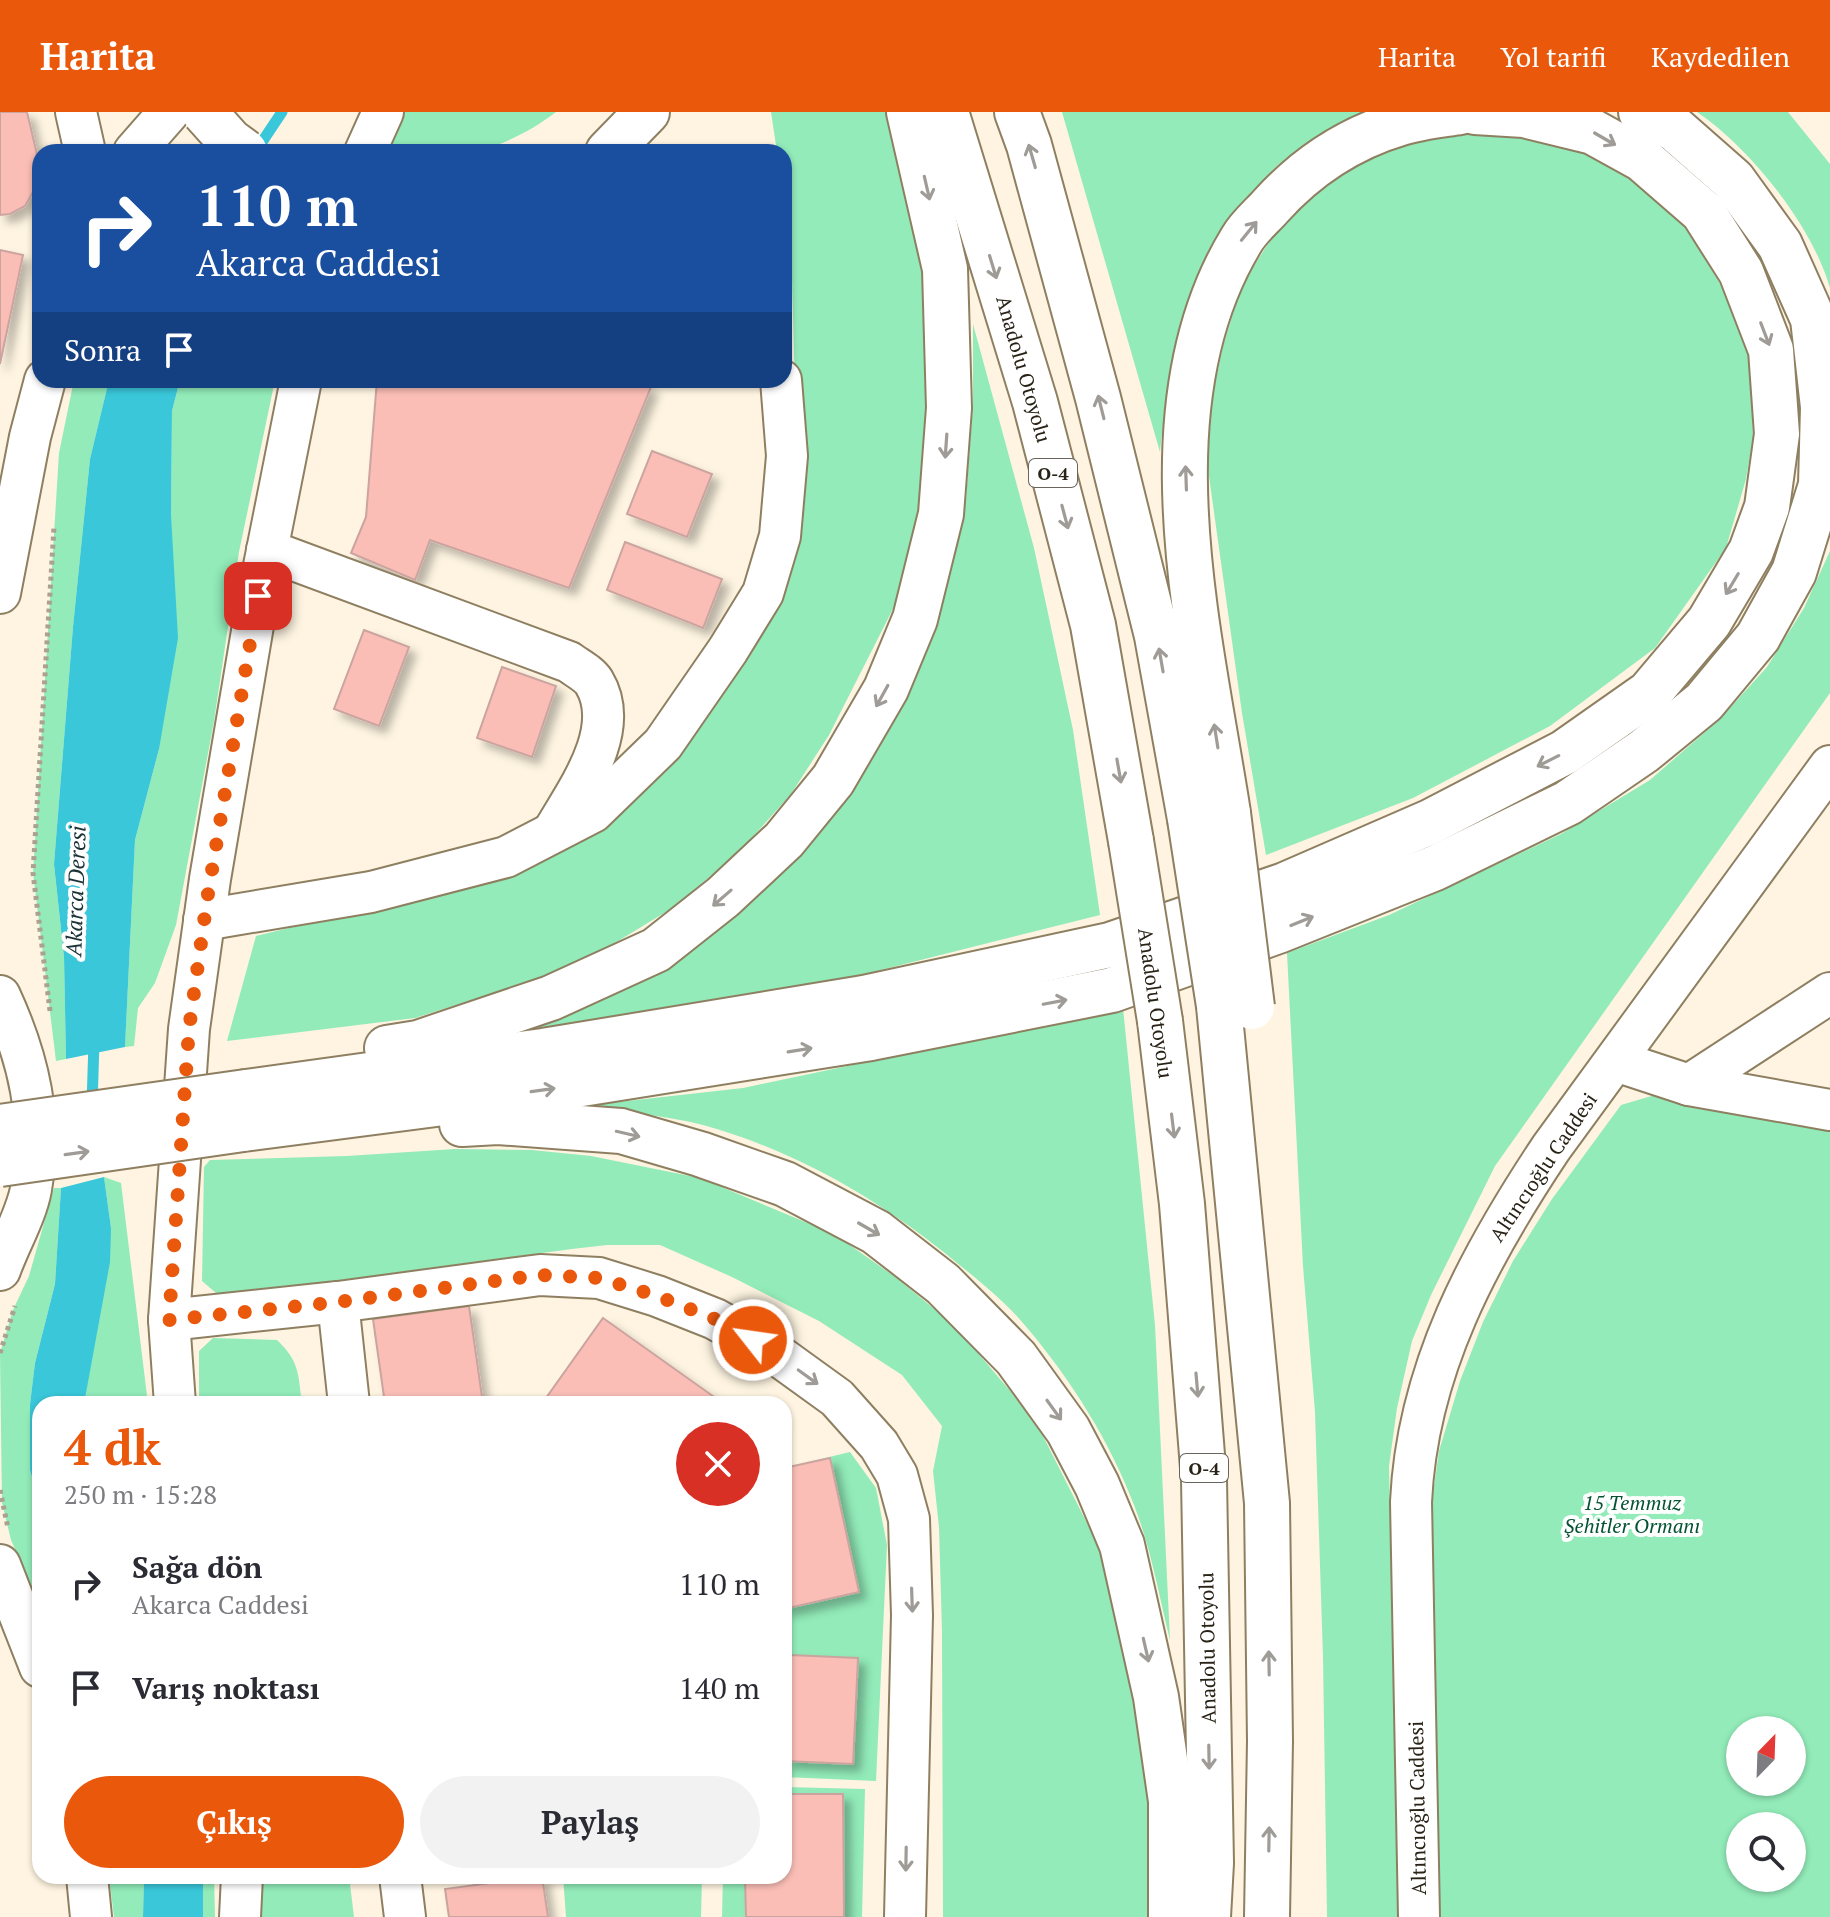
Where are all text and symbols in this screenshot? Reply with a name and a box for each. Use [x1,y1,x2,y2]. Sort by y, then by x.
text: Harita [40,31,156,81]
text: Harita [1378,38,1456,75]
text: Yol tarifi [1500,38,1607,75]
text: Kaydedilen [1651,38,1790,75]
one-way arrow [1593,131,1616,147]
one-way arrow [1024,144,1039,170]
text: 110 m [196,168,358,242]
one-way arrow [920,175,935,200]
icon: right [64,176,168,280]
one-way arrow [1240,221,1258,242]
text: Akarca Caddesi [196,239,441,286]
one-way arrow [986,253,1001,279]
street label: Anadolu Otoyolu [990,293,1058,445]
one-way arrow [1759,321,1773,346]
icon: arrive [157,328,201,372]
text: Sonra [64,330,141,370]
one-way arrow [1092,395,1107,420]
one-way arrow [938,432,953,459]
road number: O-4 [1029,459,1077,487]
one-way arrow [1178,465,1193,492]
one-way arrow [1058,503,1073,529]
pin [224,562,292,630]
one-way arrow [1724,571,1739,595]
icon: arrive [236,574,280,618]
one-way arrow [1153,648,1168,673]
one-way arrow [874,683,889,707]
one-way arrow [1208,724,1223,749]
one-way arrow [1536,754,1560,770]
one-way arrow [1112,758,1127,783]
water label: Akarca Deresi [58,825,92,959]
one-way arrow [712,888,732,906]
one-way arrow [1289,913,1314,927]
street label: Anadolu Otoyolu [1132,926,1180,1080]
one-way arrow [1042,993,1068,1008]
one-way arrow [787,1041,812,1056]
one-way arrow [530,1082,555,1097]
street label: Altıncıoğlu Caddesi [1483,1087,1603,1247]
one-way arrow [1166,1113,1181,1139]
one-way arrow [615,1127,641,1142]
one-way arrow [64,1145,90,1160]
one-way arrow [857,1221,880,1237]
position arrow [711,1298,795,1382]
one-way arrow [797,1368,818,1385]
one-way arrow [1190,1371,1205,1398]
one-way arrow [1045,1399,1062,1420]
text: 4 dk [64,1415,161,1479]
button: close [676,1422,760,1506]
road number: O-4 [1180,1454,1228,1482]
text: 250 m · 15:28 [64,1477,217,1511]
park label: 15 Temmuz Şehitler Ormanı [1564,1489,1700,1539]
text: Sağa dön [132,1547,262,1587]
icon: right [64,1562,108,1606]
text: 110 m [679,1564,760,1604]
street label: Anadolu Otoyolu [1192,1572,1222,1724]
one-way arrow [904,1586,919,1613]
text: Akarca Caddesi [132,1587,309,1621]
one-way arrow [1139,1637,1154,1663]
one-way arrow [1261,1650,1277,1677]
icon: arrive [64,1666,108,1710]
text: Varış noktası [132,1668,320,1708]
text: 140 m [679,1668,760,1708]
north arrow [1726,1716,1806,1796]
map controls [1726,1716,1806,1892]
street label: Altıncıoğlu Caddesi [1402,1721,1432,1895]
one-way arrow [1201,1743,1217,1770]
button: Çıkış [64,1776,404,1868]
button: Paylaş [420,1776,760,1868]
button: search [1726,1812,1806,1892]
one-way arrow [1261,1826,1276,1853]
one-way arrow [899,1845,914,1872]

